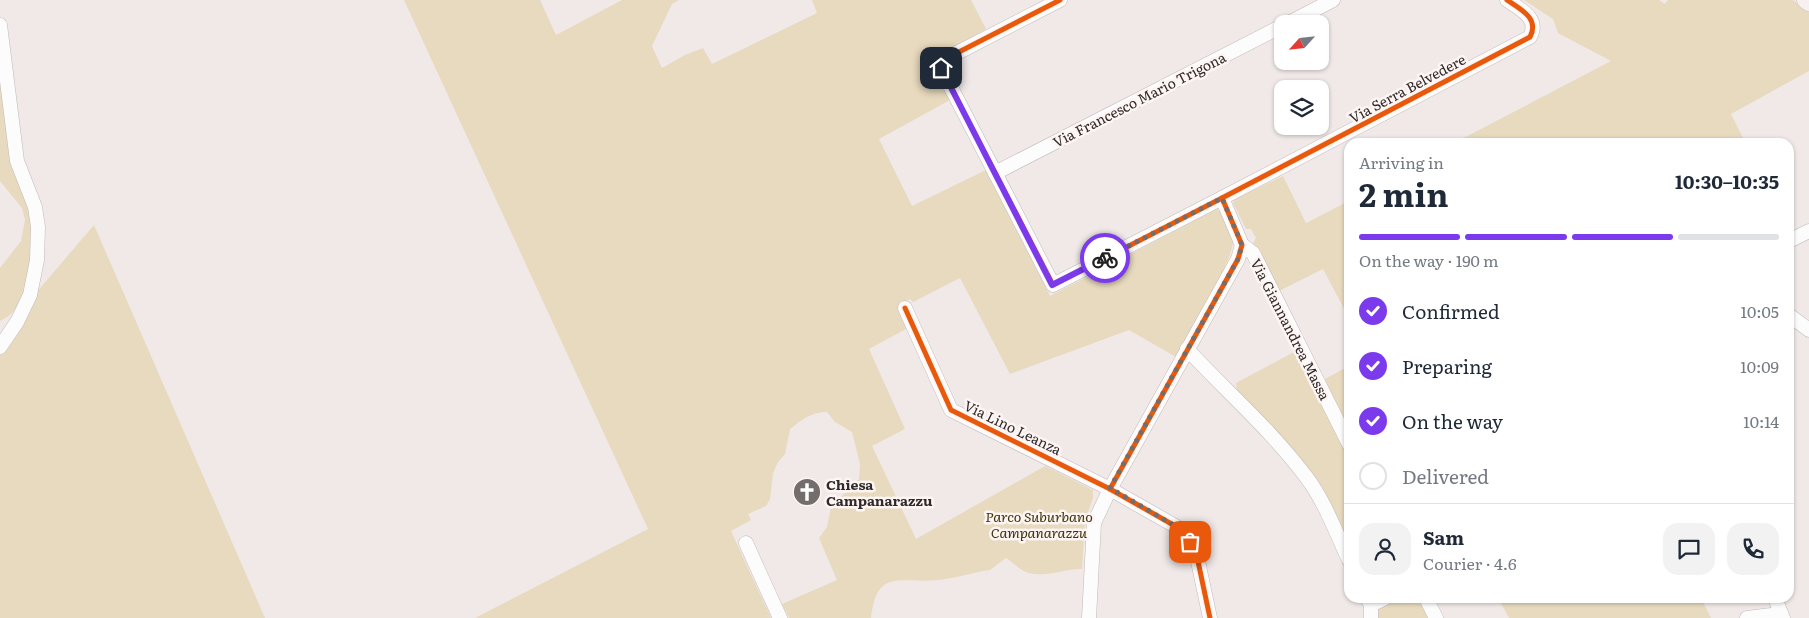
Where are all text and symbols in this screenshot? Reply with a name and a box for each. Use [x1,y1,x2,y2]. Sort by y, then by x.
north arrow [1274,15,1329,70]
map controls [1274,15,1329,135]
street label: Via Francesco Mario Trigona [1049,46,1229,152]
pin [920,47,962,89]
street label: Via Serra Belvedere [1345,49,1469,127]
icon: home [927,54,955,82]
button: layers [1274,80,1329,135]
text: Arriving in [1359,150,1444,174]
text: 10:30–10:35 [1675,167,1779,195]
text: 2 min [1359,169,1448,217]
courier [1080,233,1130,283]
icon: bike [1091,244,1119,272]
text: On the way · 190 m [1359,248,1499,272]
street label: Via Giannandrea Massa [1247,255,1336,404]
icon: check [1359,297,1387,325]
text: Confirmed [1402,297,1500,325]
text: 10:05 [1741,299,1779,323]
icon: check [1359,352,1387,380]
text: Preparing [1402,352,1492,380]
text: 10:09 [1740,354,1779,378]
street label: Via Lino Leanza [961,395,1065,459]
icon: check [1359,407,1387,435]
text: On the way [1402,407,1503,435]
text: 10:14 [1743,409,1779,433]
text: Delivered [1402,462,1489,490]
place label: Chiesa Campanarazzu [826,474,933,510]
church icon: Chiesa Campanarazzu [792,477,822,507]
park label: Parco Suburbano Campanarazzu [985,506,1093,542]
pin [1169,521,1211,563]
button: person [1359,523,1411,575]
text: Sam [1423,523,1464,551]
button: chat [1663,523,1715,575]
button: phone [1727,523,1779,575]
icon: bag [1176,528,1204,556]
text: Courier · 4.6 [1423,551,1517,575]

